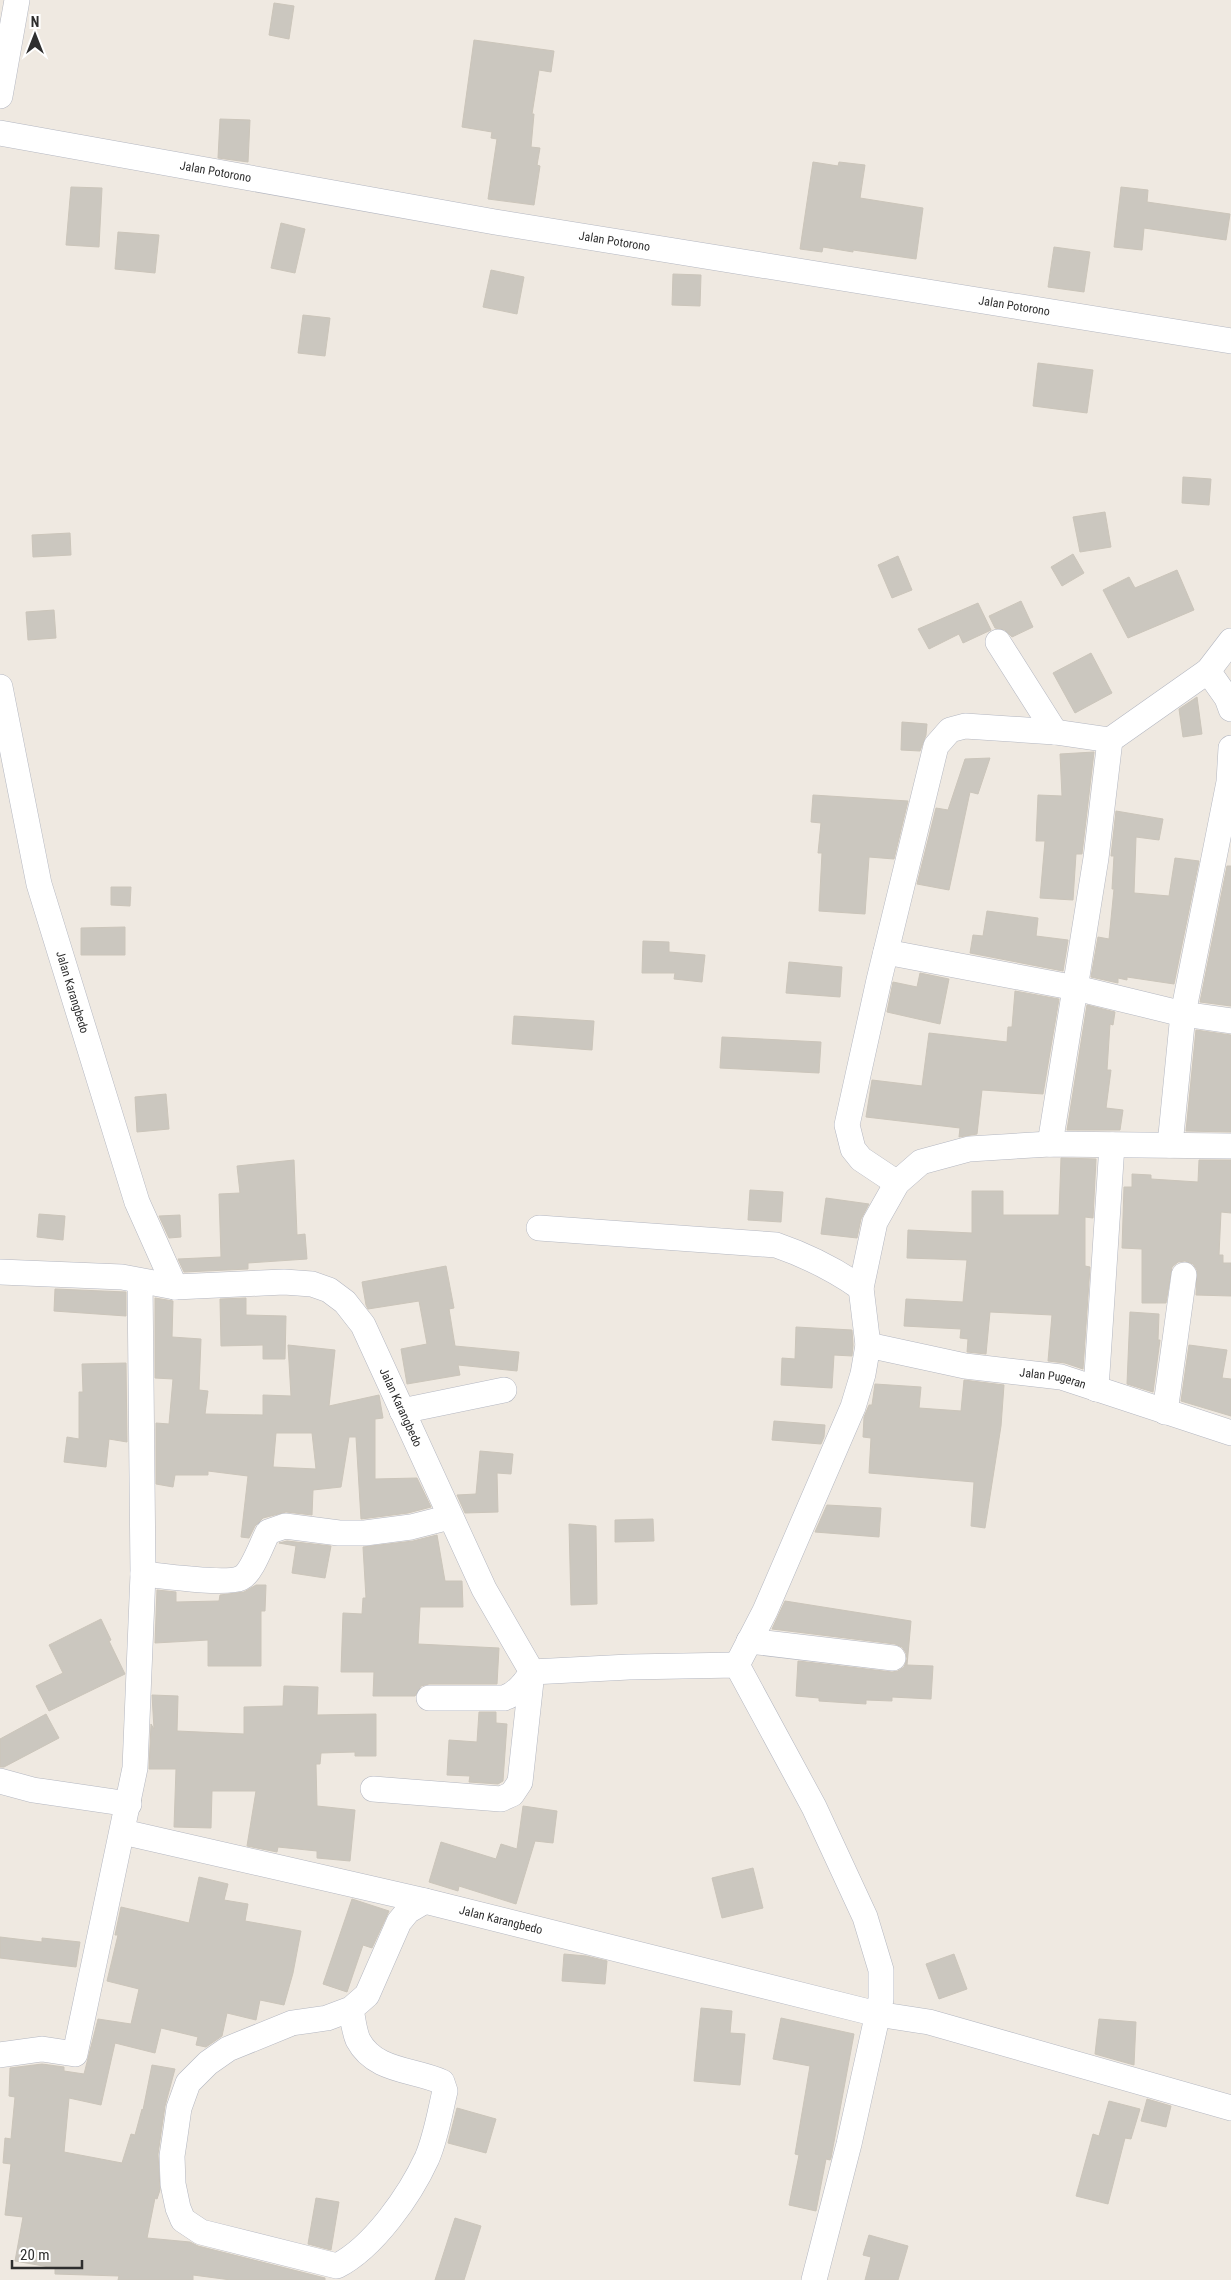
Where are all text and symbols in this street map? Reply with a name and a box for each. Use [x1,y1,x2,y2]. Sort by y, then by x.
north arrow [10,10,60,60]
text: N [31,14,39,30]
street label: Jalan Potorono [179,158,252,185]
street label: Jalan Potorono [578,229,651,254]
street label: Jalan Potorono [978,293,1051,319]
street label: Jalan Karangbedo [53,949,92,1035]
street label: Jalan Pugeran [1019,1365,1088,1392]
street label: Jalan Karangbedo [377,1366,425,1449]
street label: Jalan Karangbedo [458,1903,544,1937]
scale bar [12,2238,82,2270]
text: 20 m [20,2246,50,2264]

